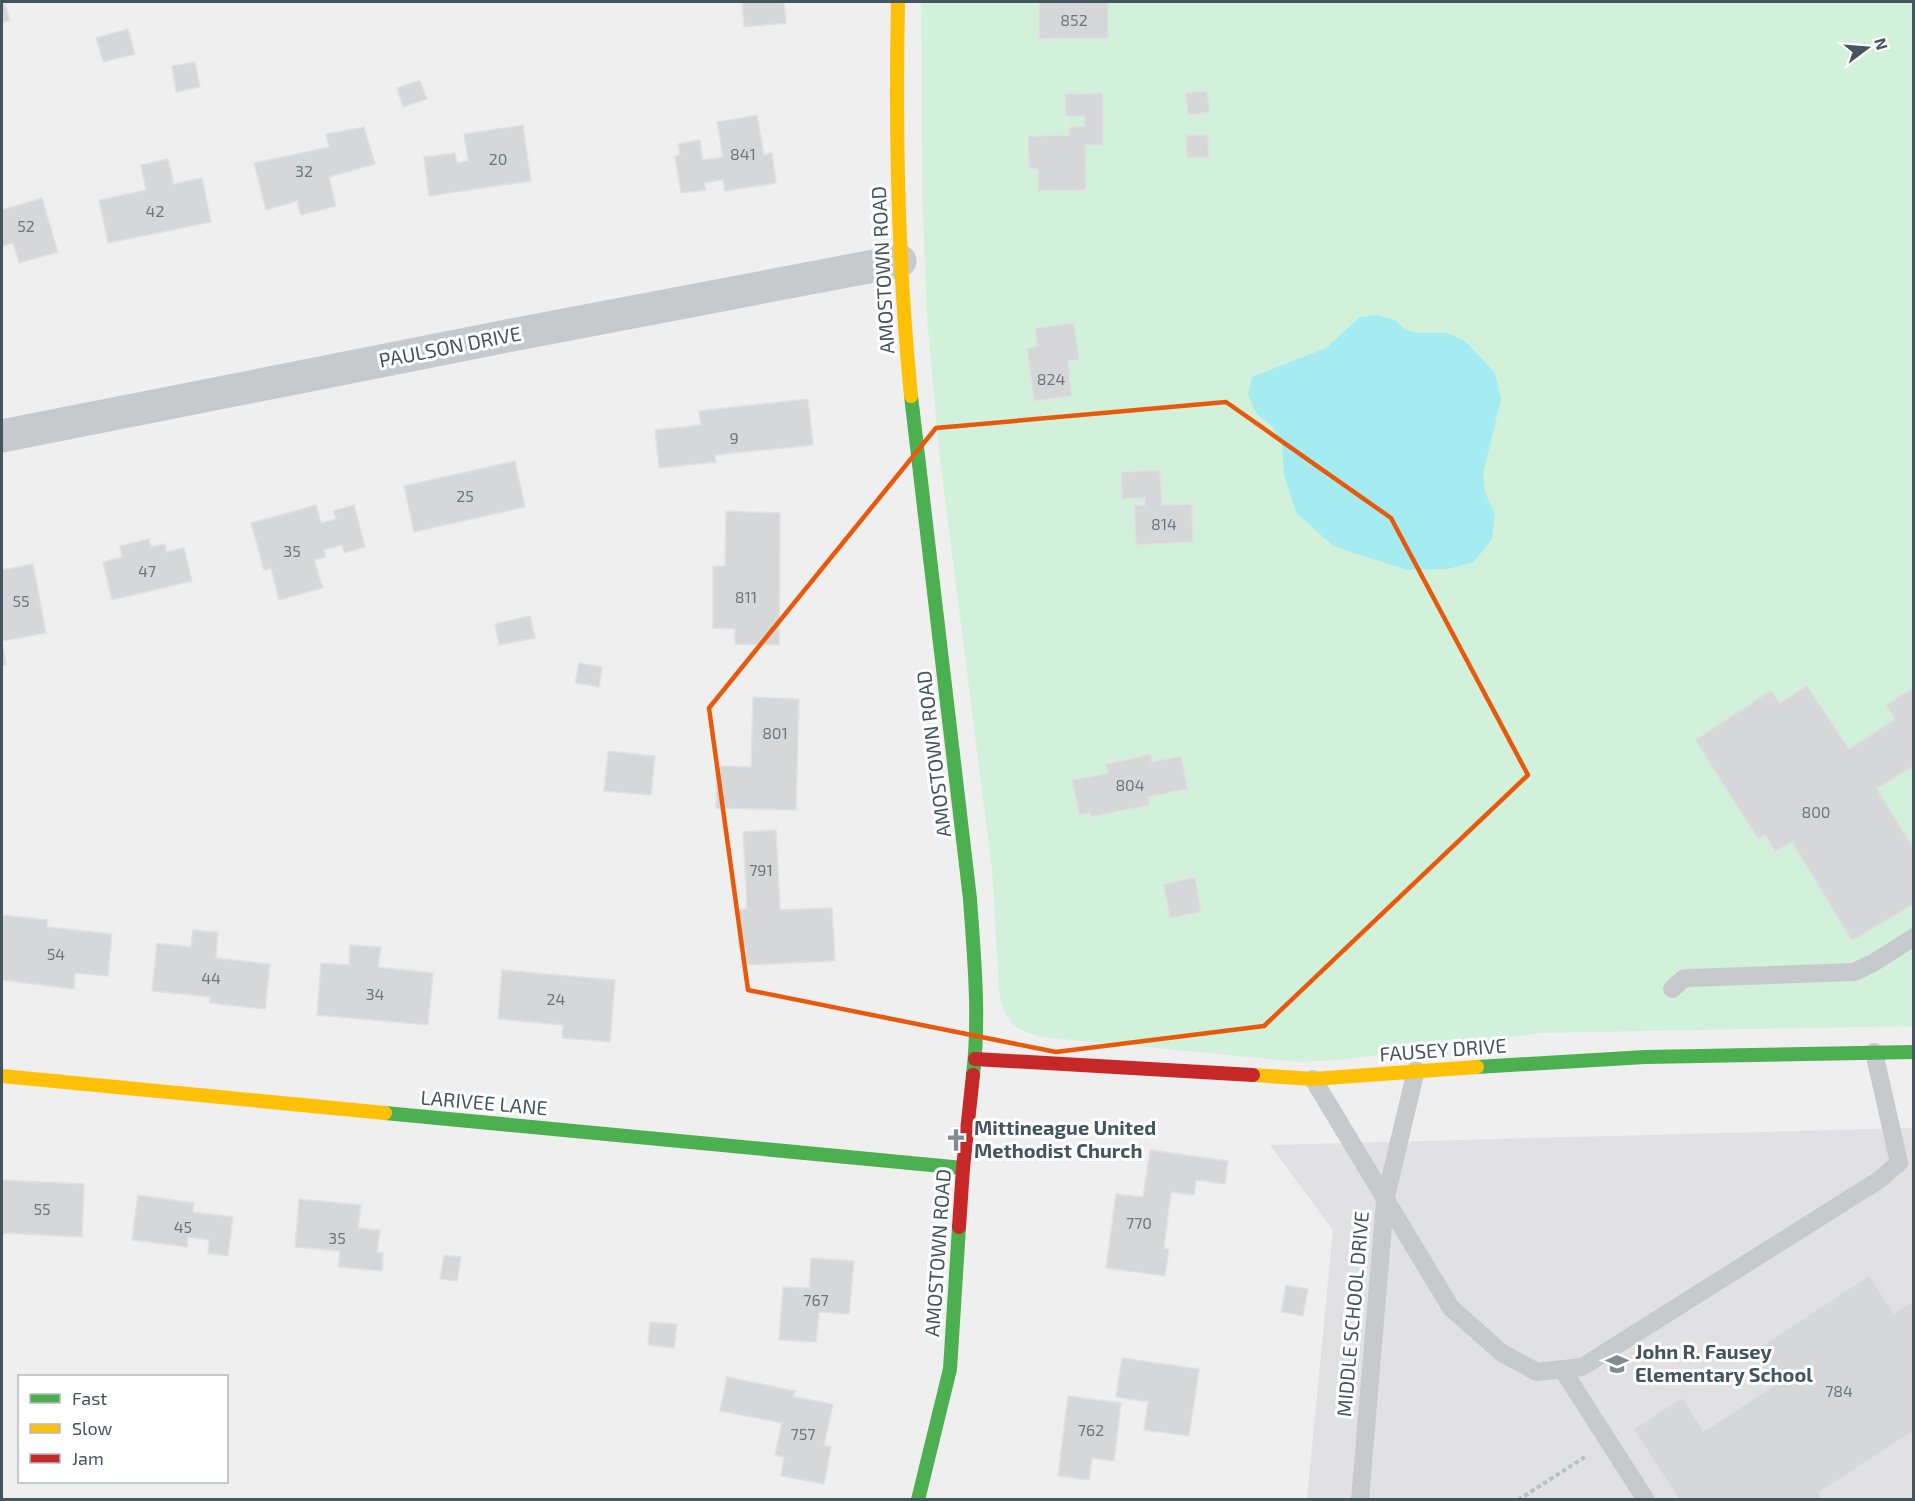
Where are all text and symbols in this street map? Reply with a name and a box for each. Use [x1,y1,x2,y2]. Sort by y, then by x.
house number: 852 [1060,10,1088,29]
north arrow [1837,18,1897,78]
text: N [1871,36,1893,52]
house number: 841 [730,144,756,163]
house number: 20 [489,149,507,168]
house number: 32 [295,161,313,180]
street label: AMOSTOWN ROAD [866,185,898,355]
house number: 42 [146,201,164,220]
house number: 52 [17,216,35,235]
street label: PAULSON DRIVE [377,320,523,372]
house number: 824 [1037,369,1065,388]
house number: 9 [729,428,739,447]
house number: 25 [456,486,474,505]
house number: 814 [1151,514,1177,533]
house number: 35 [283,541,301,560]
house number: 47 [138,561,156,580]
house number: 811 [735,587,757,606]
house number: 55 [12,591,30,610]
street label: AMOSTOWN ROAD [911,669,955,839]
house number: 801 [762,723,788,742]
house number: 804 [1115,775,1145,794]
house number: 800 [1801,802,1831,821]
house number: 791 [749,860,773,879]
house number: 54 [47,944,65,963]
house number: 44 [201,968,221,987]
house number: 34 [366,984,385,1003]
house number: 24 [547,989,566,1008]
street label: FAUSEY DRIVE [1379,1033,1507,1065]
street label: LARIVEE LANE [420,1084,549,1120]
place label: Mittineague United Methodist Church [974,1115,1156,1162]
church icon: Mittineague United Methodist Church [943,1127,969,1153]
street label: AMOSTOWN ROAD [919,1168,955,1338]
house number: 55 [33,1199,51,1218]
street label: MIDDLE SCHOOL DRIVE [1331,1210,1373,1418]
house number: 770 [1126,1213,1152,1232]
house number: 45 [174,1217,192,1236]
house number: 35 [328,1228,346,1247]
house number: 767 [803,1290,829,1309]
place label: John R. Fausey Elementary School [1635,1339,1813,1387]
school or university icon: John R. Fausey Elementary School [1604,1351,1630,1377]
legend [18,1375,228,1483]
house number: 784 [1825,1381,1853,1400]
text: Fast [72,1387,107,1409]
text: Slow [72,1417,113,1439]
house number: 762 [1078,1420,1104,1439]
house number: 757 [791,1424,815,1443]
text: Jam [72,1447,104,1469]

